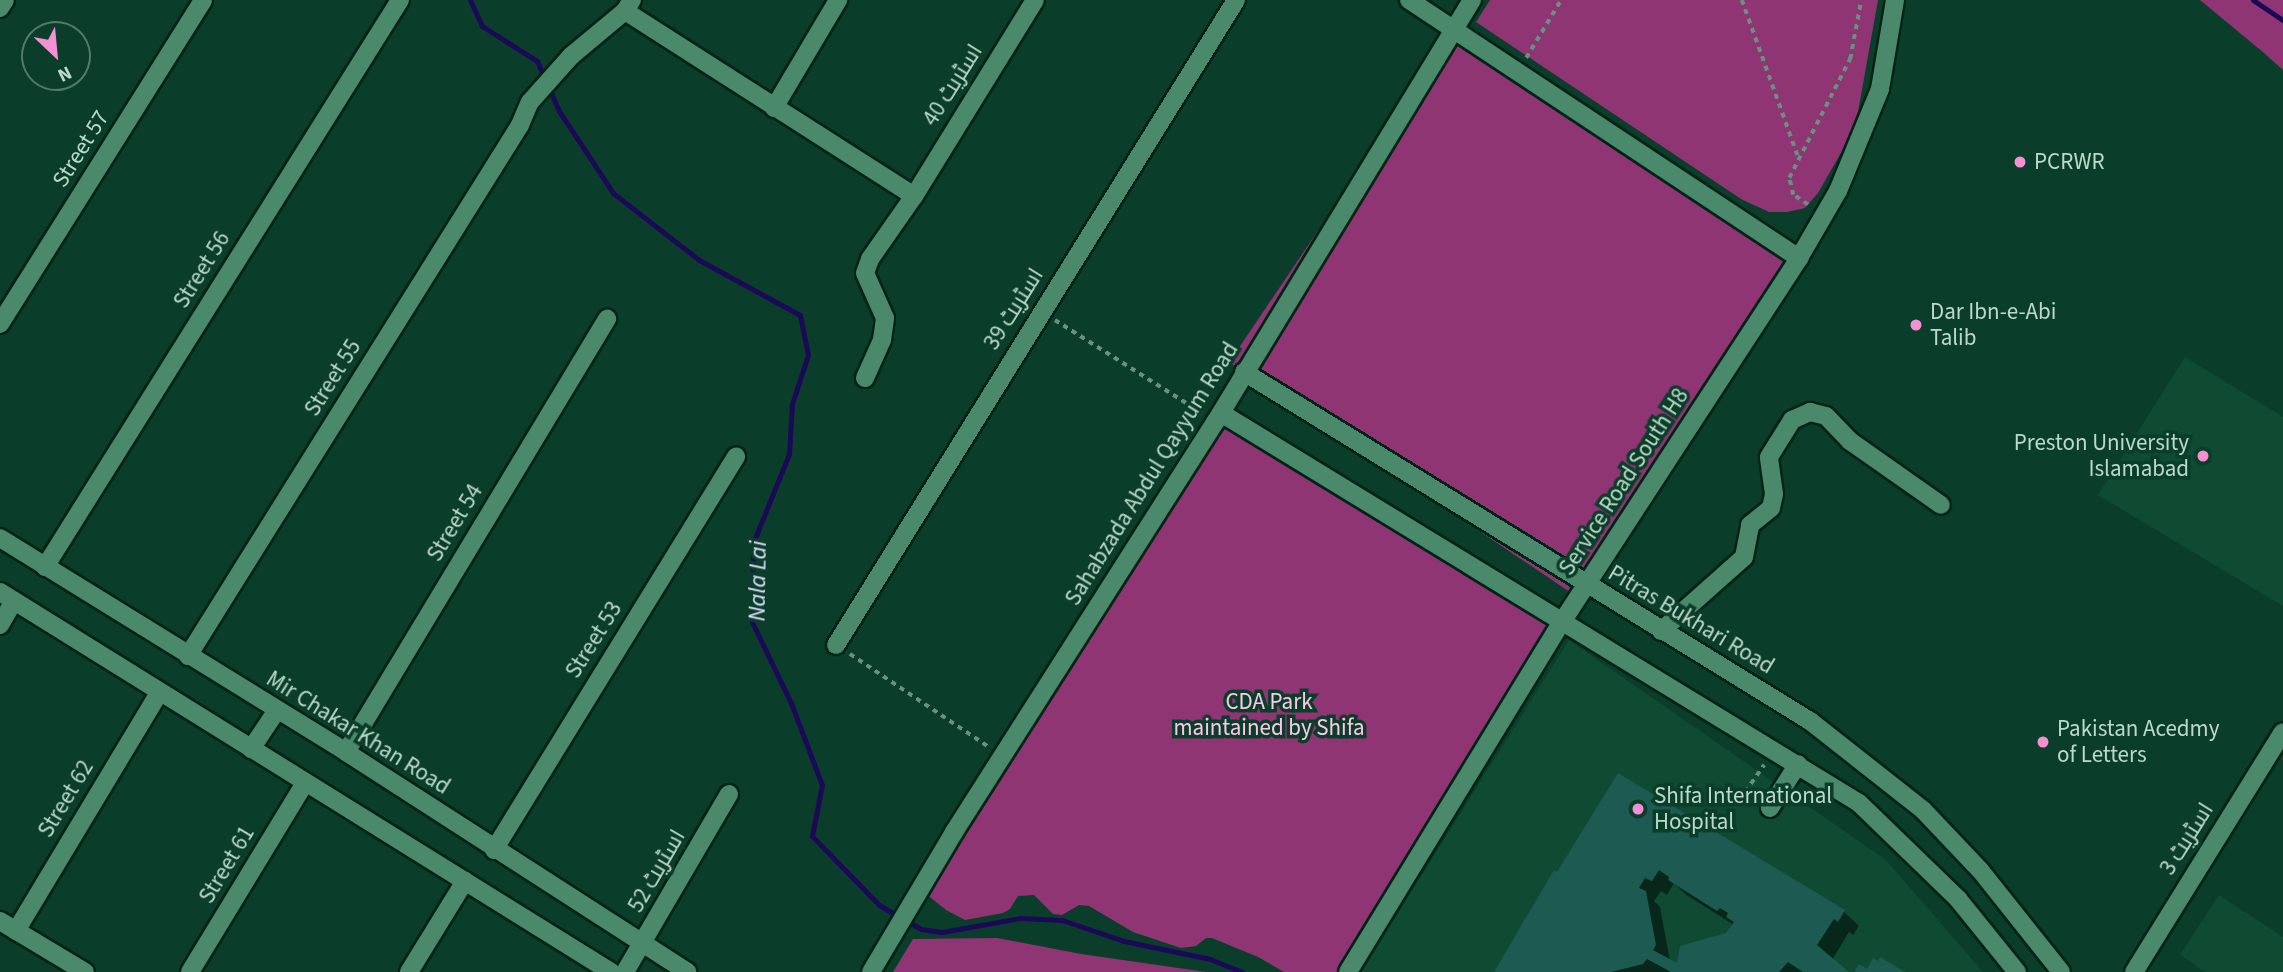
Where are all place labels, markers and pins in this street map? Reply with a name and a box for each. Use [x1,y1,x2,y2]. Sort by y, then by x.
place label: PCRWR [2034,148,2105,176]
marker: PCRWR [2012,154,2028,170]
place label: Dar Ibn-e-Abi Talib [1930,298,2056,352]
marker: Dar Ibn-e-Abi Talib [1908,317,1924,333]
place label: Preston University Islamabad [2014,429,2189,483]
marker: Preston University Islamabad [2195,448,2211,464]
place label: Pakistan Acedmy of Letters [2057,715,2219,769]
marker: Pakistan Acedmy of Letters [2035,734,2051,750]
place label: Shifa International Hospital [1654,782,1832,836]
marker: Shifa International Hospital [1628,799,1648,819]

